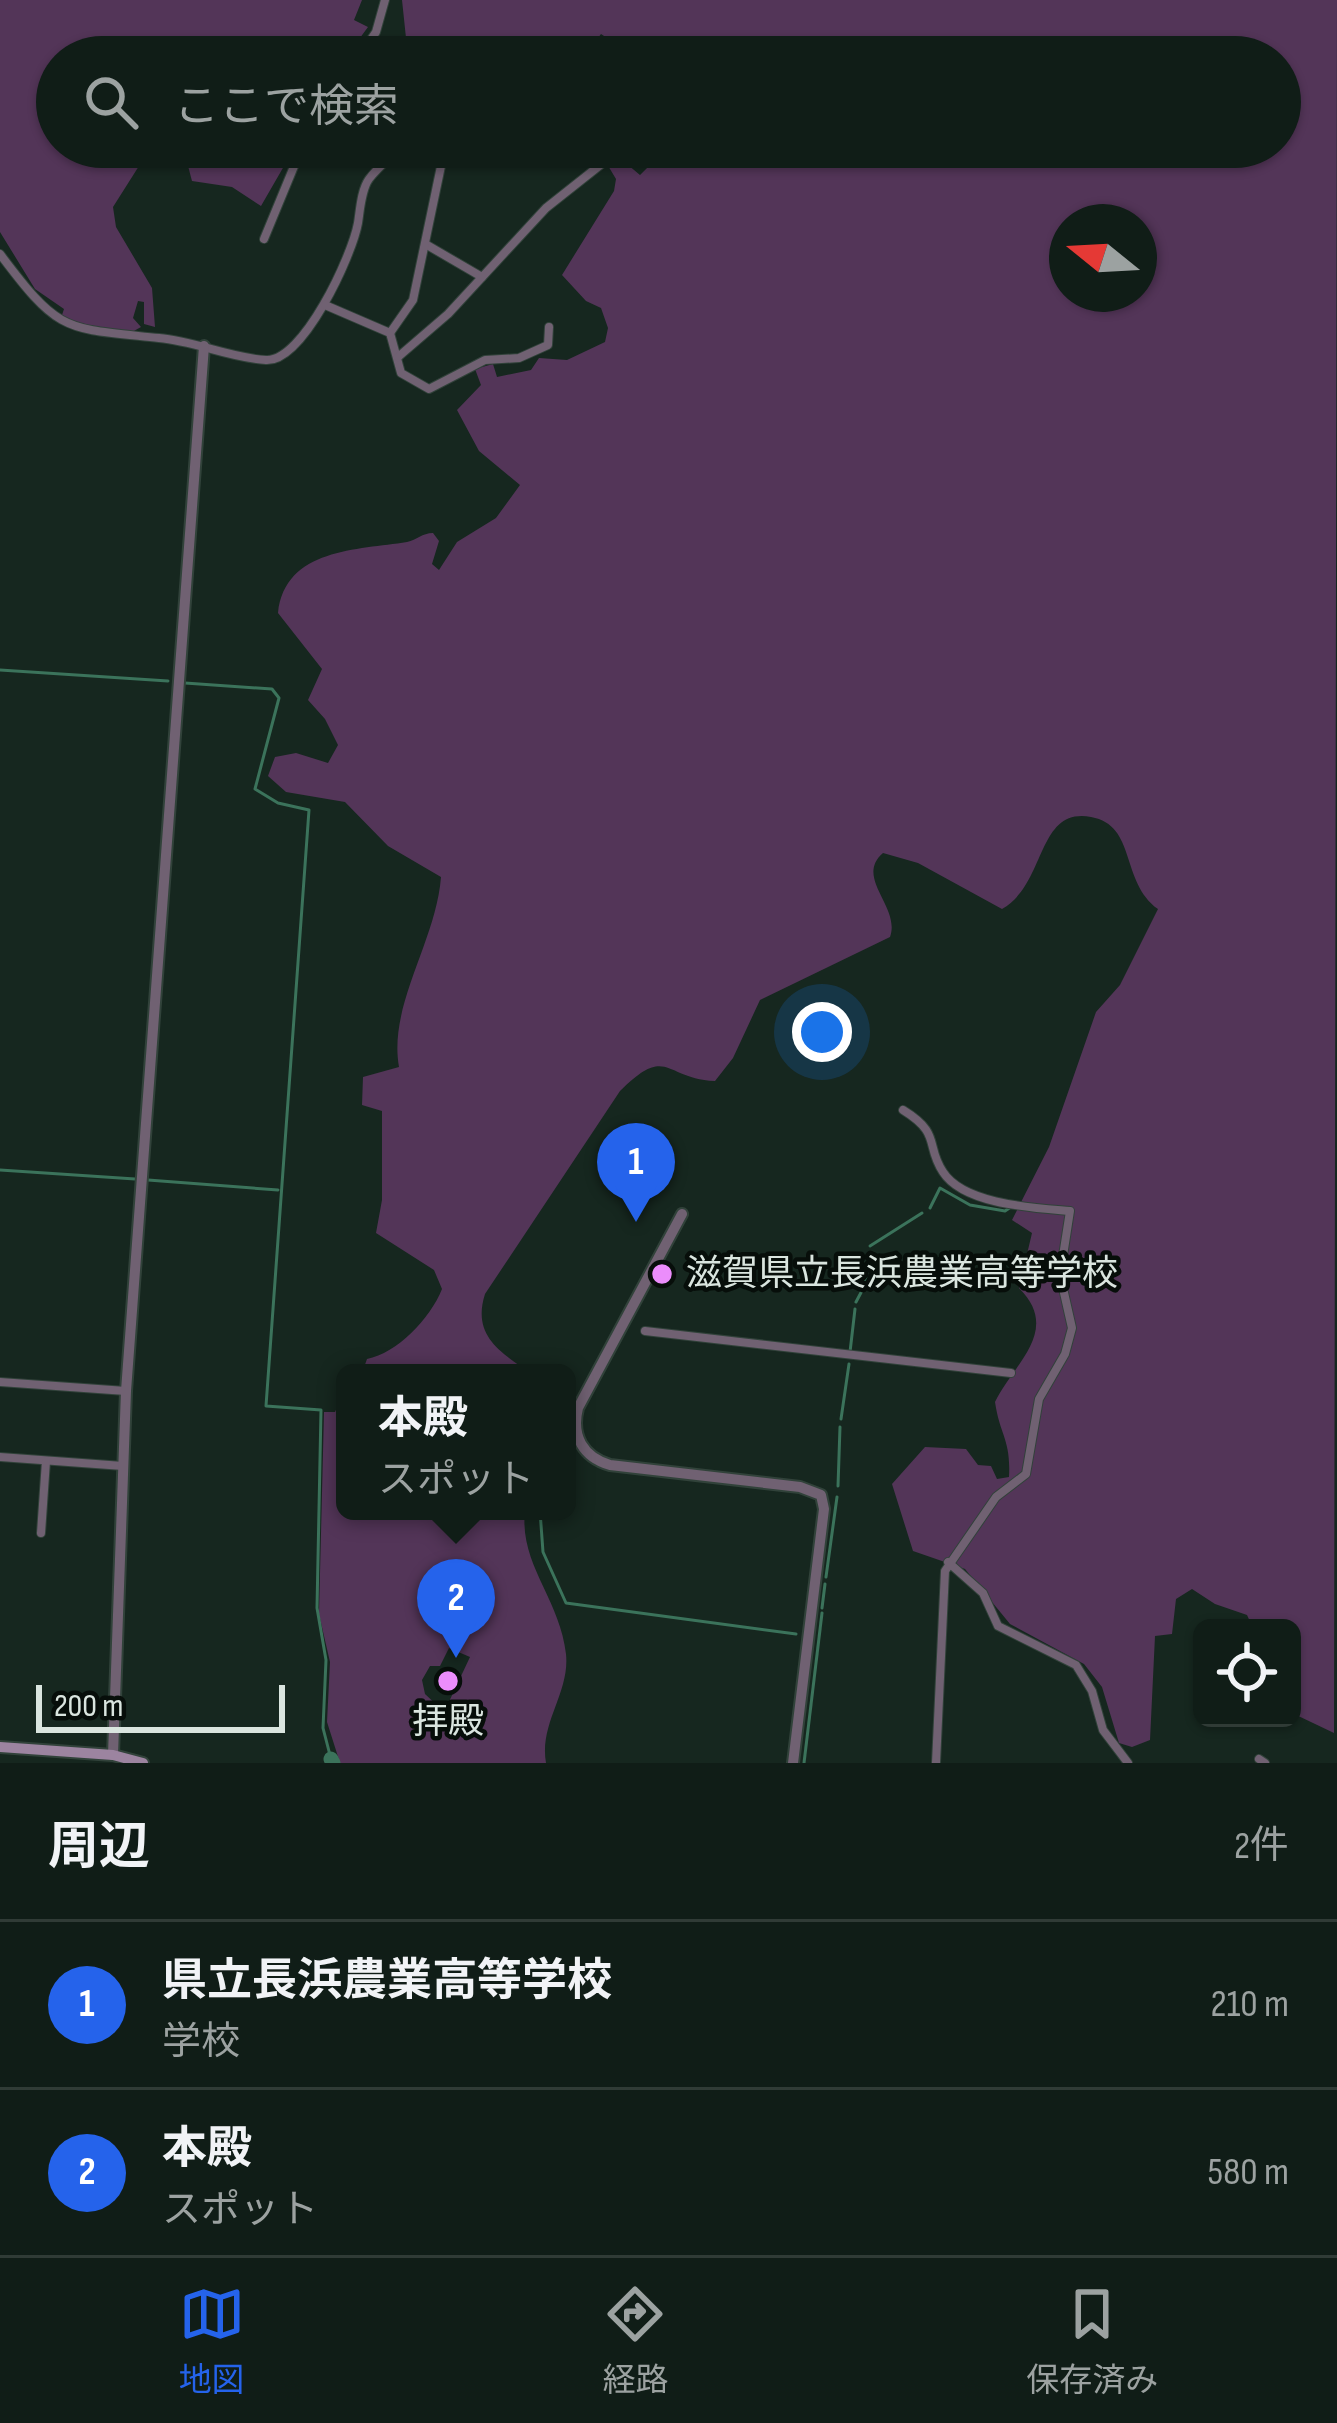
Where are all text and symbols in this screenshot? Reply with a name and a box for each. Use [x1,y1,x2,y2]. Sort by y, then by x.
search box [36,36,1301,168]
icon: search [78,69,144,135]
text: ここで検索 [174,80,399,135]
north arrow [1049,204,1157,312]
your location [792,1002,852,1062]
pin: 1 [597,1123,675,1222]
place label: 滋賀県立長浜農業高等学校 [686,1253,1118,1296]
marker: 滋賀県立長浜農業高等学校 [649,1261,675,1287]
popup [336,1364,576,1520]
text: 本殿 [378,1392,468,1447]
text: スポット [378,1457,534,1504]
pin: 2 [417,1559,495,1658]
map controls [1193,1619,1301,1727]
button: locate [1193,1619,1301,1727]
marker: 拝殿 [435,1668,461,1694]
scale bar [36,1679,285,1732]
text: 200 m [54,1686,123,1726]
place label: 拝殿 [412,1701,484,1744]
text: 周辺 [48,1817,150,1878]
text: 2件 [1234,1823,1289,1870]
text: 県立長浜農業高等学校 [162,1954,612,2009]
text: 1 [79,1981,95,2028]
text: 210 m [1211,1981,1289,2028]
text: 学校 [162,2019,240,2066]
text: 本殿 [162,2122,252,2177]
text: 2 [78,2149,96,2196]
text: 580 m [1208,2149,1289,2196]
text: スポット [162,2187,318,2234]
tab: 地図 [179,2281,245,2401]
tab: 経路 [602,2281,668,2401]
tab: 保存済み [1026,2281,1158,2401]

